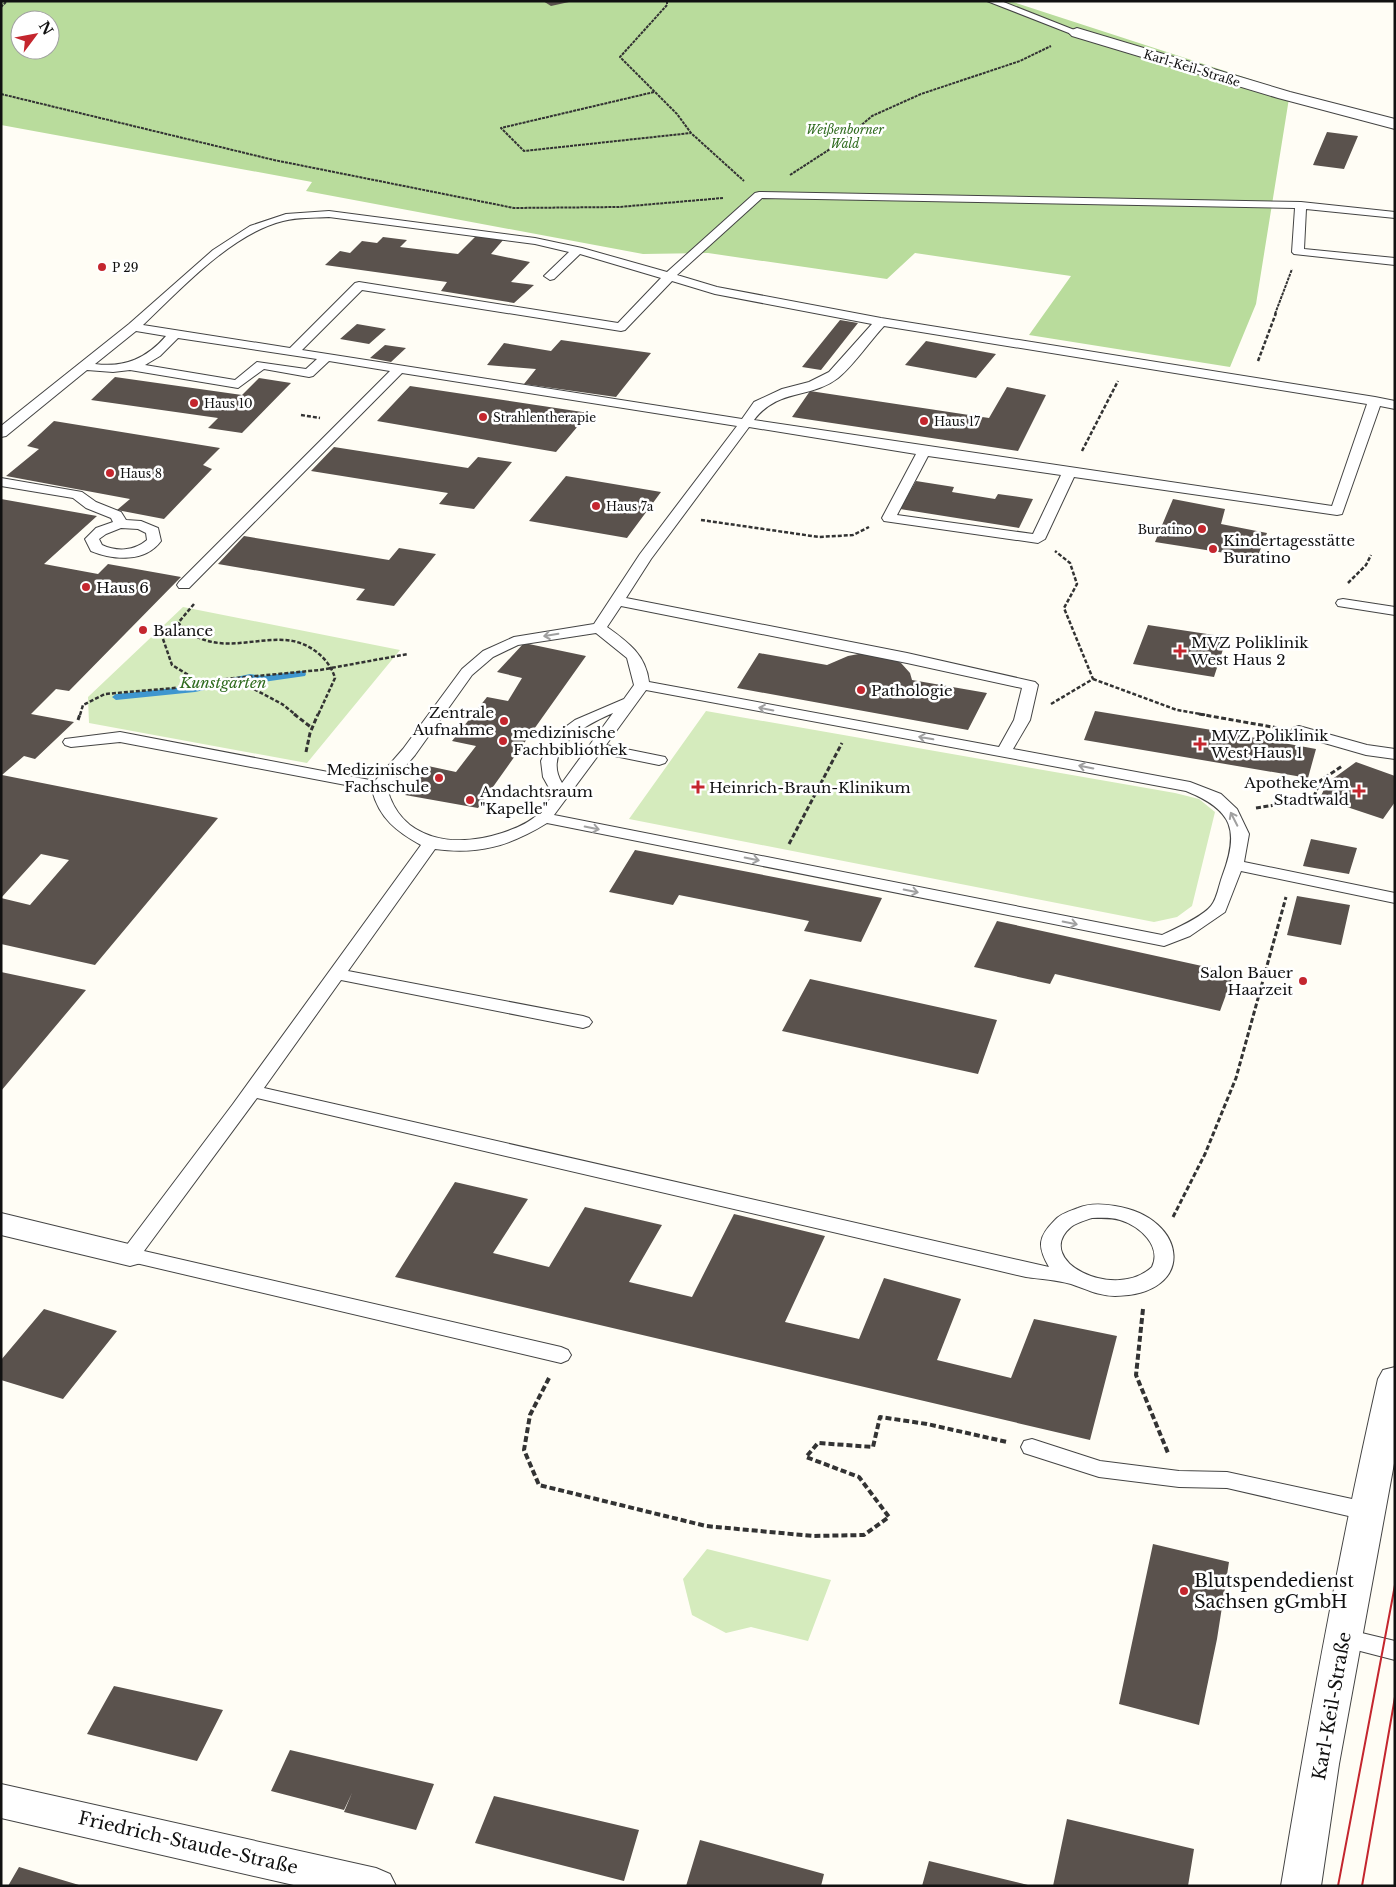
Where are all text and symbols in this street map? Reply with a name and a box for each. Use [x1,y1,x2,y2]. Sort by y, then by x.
north arrow [10,10,60,60]
text: N [35,18,57,38]
street label: Karl-Keil-Straße [1142,46,1242,90]
park label: Weißenborner Wald [806,122,884,151]
place label: P 29 [112,260,138,275]
marker: P 29 [96,261,108,273]
place label: Haus 10 [204,396,253,411]
marker: Haus 10 [188,397,200,409]
place label: Strahlentherapie [493,410,596,425]
marker: Strahlentherapie [477,411,489,423]
place label: Haus 17 [934,414,981,429]
marker: Haus 17 [918,415,930,427]
place label: Haus 8 [120,466,162,481]
marker: Haus 8 [104,467,116,479]
place label: Haus 7a [606,499,654,514]
marker: Haus 7a [590,500,602,512]
place label: Buratino [1138,522,1192,537]
marker: Buratino [1196,523,1208,535]
place label: Kindertagesstätte Buratino [1223,531,1355,567]
marker: Kindertagesstätte Buratino [1207,543,1219,555]
place label: Haus 6 [96,578,149,597]
marker: Haus 6 [80,581,92,593]
place label: Balance [153,621,213,640]
marker: Balance [137,624,149,636]
one-way arrow [544,630,560,640]
place label: MVZ Poliklinik West Haus 2 [1190,633,1309,669]
marker: MVZ Poliklinik West Haus 2 [1173,644,1187,658]
park label: Kunstgarten [179,673,266,692]
place label: Pathologie [871,681,953,700]
marker: Pathologie [855,684,867,696]
place label: Zentrale Aufnahme [412,703,494,739]
one-way arrow [758,704,774,714]
marker: Zentrale Aufnahme [498,715,510,727]
place label: medizinische Fachbibliothek [513,723,628,759]
place label: MVZ Poliklinik West Haus 1 [1210,726,1329,762]
one-way arrow [918,733,934,743]
marker: medizinische Fachbibliothek [497,735,509,747]
marker: MVZ Poliklinik West Haus 1 [1193,737,1207,751]
place label: Medizinische Fachschule [327,760,429,796]
one-way arrow [1078,762,1094,771]
marker: Medizinische Fachschule [433,772,445,784]
place label: Apotheke Am Stadtwald [1243,773,1349,809]
place label: Heinrich-Braun-Klinikum [709,778,911,797]
marker: Heinrich-Braun-Klinikum [691,780,705,794]
place label: Andachtsraum "Kapelle" [479,782,593,818]
marker: Apotheke Am Stadtwald [1353,785,1365,797]
marker: Andachtsraum "Kapelle" [464,794,476,806]
one-way arrow [1229,812,1238,827]
one-way arrow [584,823,600,833]
one-way arrow [743,855,759,865]
one-way arrow [903,887,919,896]
one-way arrow [1062,918,1078,928]
place label: Salon Bauer Haarzeit [1200,963,1294,999]
marker: Salon Bauer Haarzeit [1297,975,1309,987]
place label: Blutspendedienst Sachsen gGmbH [1194,1570,1354,1613]
marker: Blutspendedienst Sachsen gGmbH [1178,1585,1190,1597]
street label: Karl-Keil-Straße [1308,1630,1356,1782]
street label: Friedrich-Staude-Straße [76,1807,300,1879]

